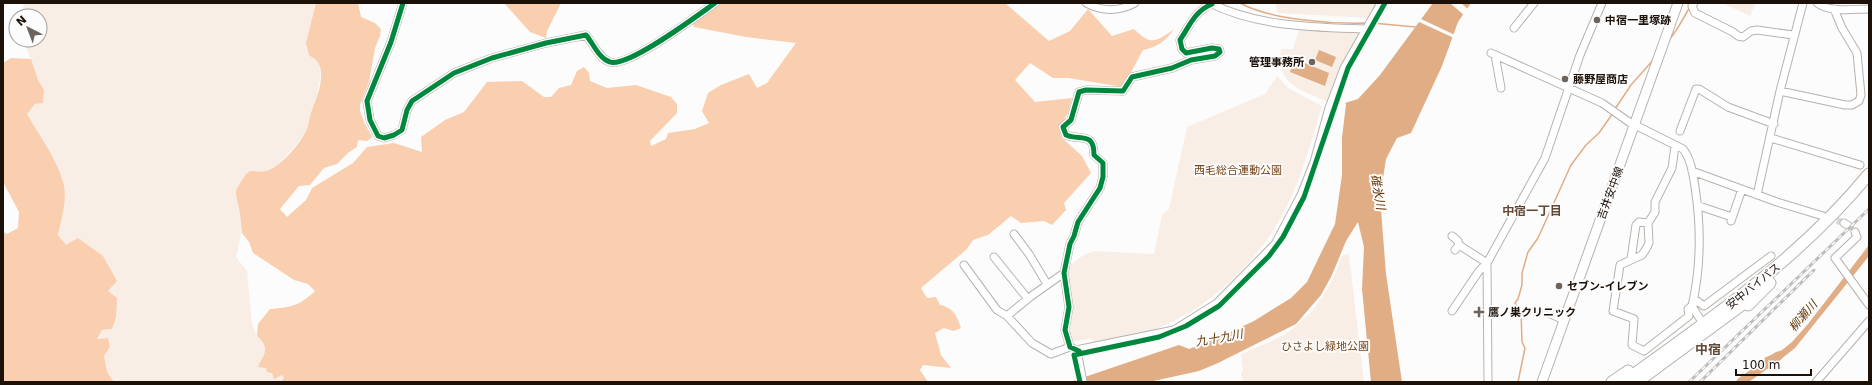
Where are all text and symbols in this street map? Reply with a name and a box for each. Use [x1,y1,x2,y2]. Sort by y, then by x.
north arrow [8,8,48,48]
text: N [14,13,29,29]
place label: 中宿一里塚跡 [1605,14,1671,27]
marker: 中宿一里塚跡 [1592,15,1602,25]
place label: 管理事務所 [1249,56,1304,69]
marker: 管理事務所 [1307,57,1317,67]
place label: 藤野屋商店 [1573,73,1628,86]
marker: 藤野屋商店 [1560,74,1570,84]
park label: 西毛総合運動公園 [1194,164,1282,177]
street label: 吉井安中線 [1595,165,1626,221]
water label: 碓氷川 [1368,173,1388,213]
district label: 中宿一丁目 [1502,204,1562,218]
street label: 安中バイパス [1724,261,1783,312]
place label: セブン-イレブン [1567,280,1649,293]
marker: セブン-イレブン [1554,281,1564,291]
water label: 柳瀬川 [1786,296,1821,334]
marker: 鷹ノ巣クリニック [1473,306,1485,318]
place label: 鷹ノ巣クリニック [1488,306,1576,319]
water label: 九十九川 [1194,327,1246,349]
park label: ひさよし緑地公園 [1281,340,1369,353]
district label: 中宿 [1695,342,1721,357]
scale bar [1736,351,1811,377]
text: 100 m [1742,358,1780,372]

